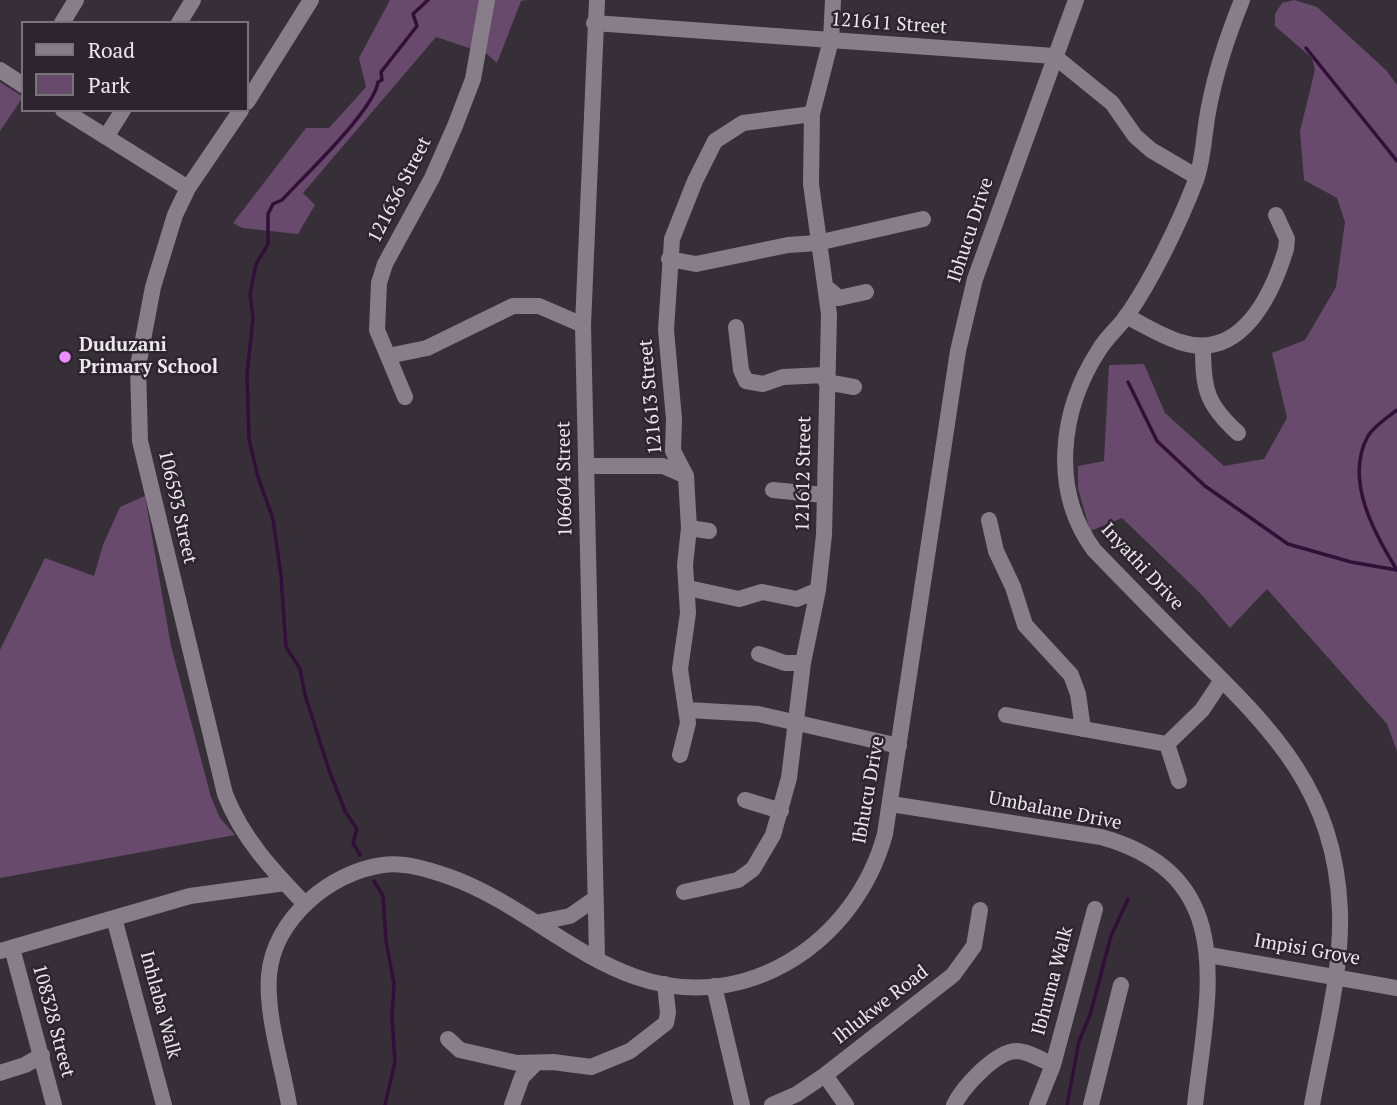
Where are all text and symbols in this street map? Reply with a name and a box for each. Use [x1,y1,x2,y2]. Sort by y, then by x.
street label: 121611 Street [830,9,948,39]
legend [21,21,248,112]
text: Road [88,36,135,64]
text: Park [88,71,130,99]
street label: 121636 Street [363,133,437,247]
street label: Ibhucu Drive [943,175,999,285]
place label: Duduzani Primary School [79,335,218,379]
street label: 121613 Street [635,338,667,456]
marker: Duduzani Primary School [57,349,73,365]
street label: 121612 Street [792,416,816,532]
street label: 106604 Street [553,421,577,537]
street label: 106593 Street [153,448,201,566]
street label: Inyathi Drive [1096,519,1188,615]
street label: Ibhucu Drive [848,734,890,846]
street label: Umbalane Drive [986,787,1124,835]
street label: Ibhuma Walk [1028,924,1078,1038]
street label: Impisi Grove [1252,929,1362,971]
street label: Inhlaba Walk [135,949,185,1061]
street label: Ihlukwe Road [829,961,933,1049]
street label: 108328 Street [27,962,79,1080]

